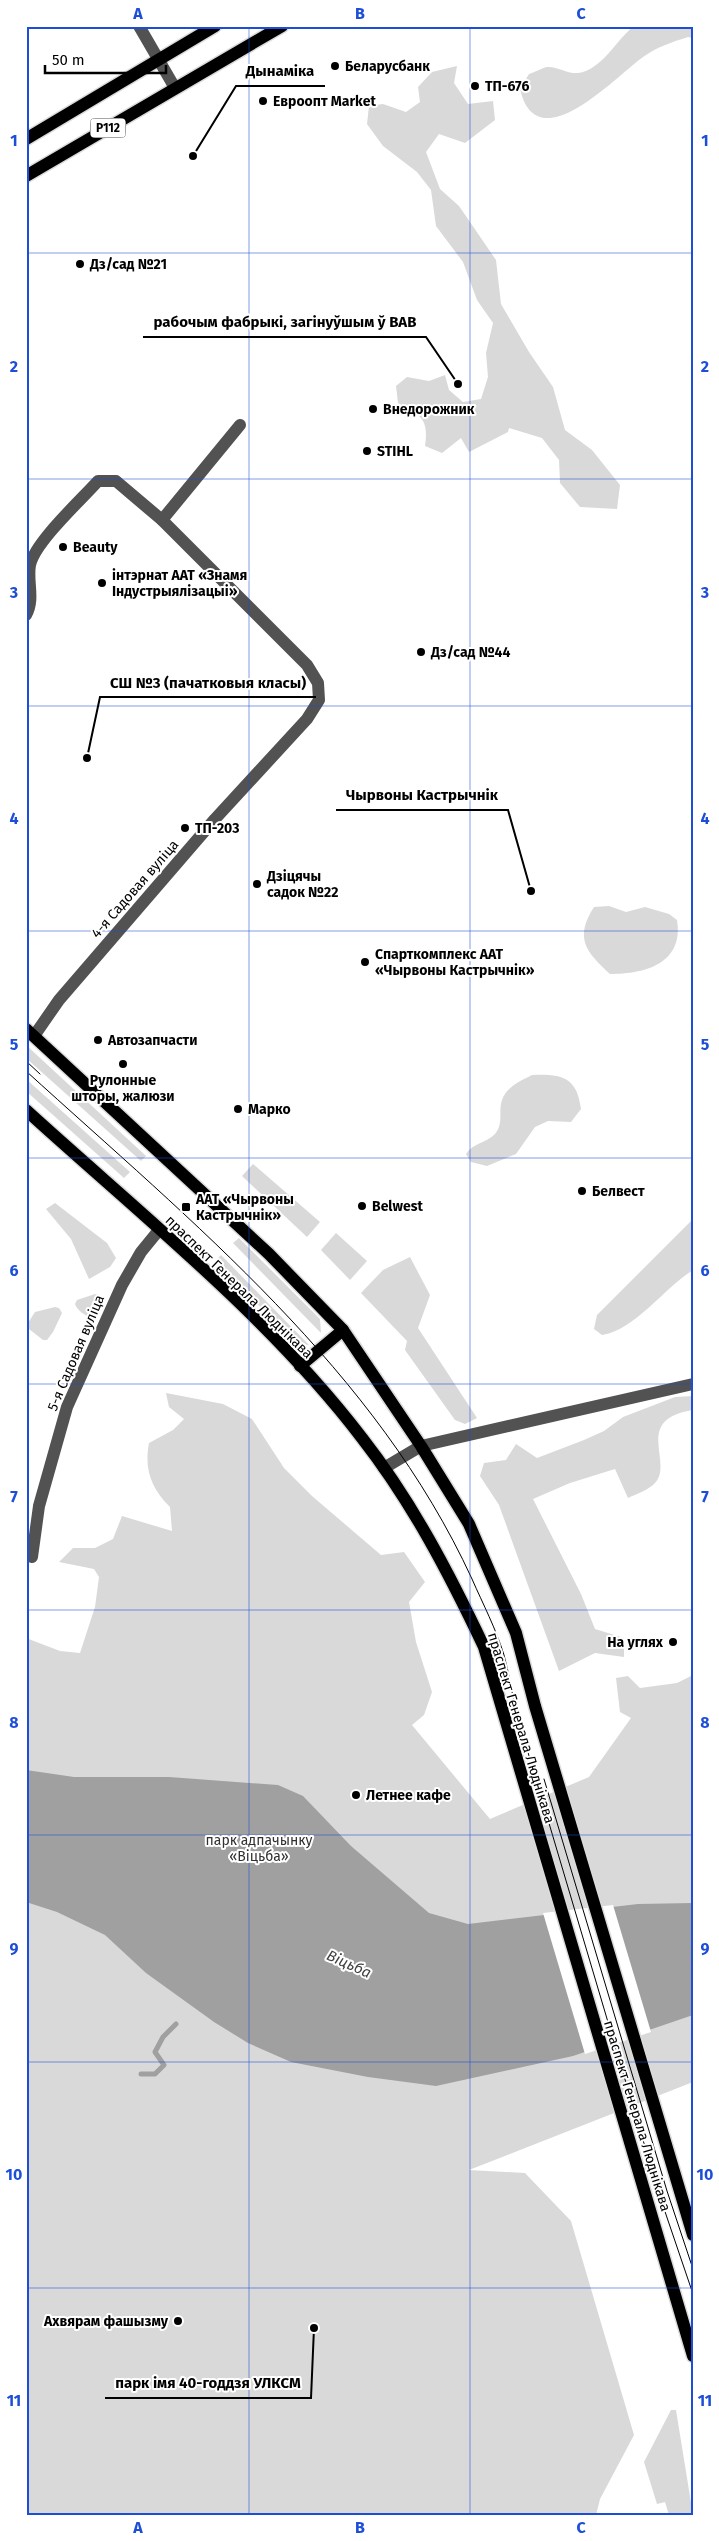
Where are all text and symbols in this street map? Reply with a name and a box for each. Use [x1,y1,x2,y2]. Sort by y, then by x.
text: A [132,4,143,23]
text: B [355,4,365,23]
text: C [576,4,586,23]
scale bar [45,42,166,74]
text: 50 m [52,51,85,69]
callout: Дынаміка [236,56,325,86]
place label: Беларусбанк [345,58,430,75]
marker: Беларусбанк [329,60,341,72]
text: Дынаміка [245,62,314,80]
place label: ТП-676 [485,78,529,95]
marker: ТП-676 [469,80,481,92]
place label: Евроопт Market [273,93,376,110]
marker: Евроопт Market [257,95,269,107]
road number: Р112 [90,119,126,138]
text: 1 [10,131,18,150]
text: 1 [701,131,709,150]
place label: Дз/сад №21 [89,256,167,273]
marker: Дз/сад №21 [74,258,86,270]
callout: рабочым фабрыкі, загінуўшым ў ВАВ [143,307,426,337]
text: рабочым фабрыкі, загінуўшым ў ВАВ [154,313,416,331]
text: 2 [10,357,18,376]
text: 2 [701,357,709,376]
place label: Внедорожник [383,401,475,418]
marker: Внедорожник [367,403,379,415]
place label: STIHL [377,443,413,460]
marker: STIHL [361,445,373,457]
place label: Beauty [73,539,118,556]
marker: Beauty [57,541,69,553]
place label: інтэрнат ААТ «Знамя Індустрыялізацыі» [112,567,247,600]
marker: інтэрнат ААТ «Знамя Індустрыялізацыі» [96,577,108,589]
text: 3 [9,583,18,602]
text: 3 [700,583,709,602]
place label: Дз/сад №44 [430,644,510,661]
marker: Дз/сад №44 [415,646,427,658]
callout: СШ №3 (пачатковыя класы) [100,667,316,697]
text: СШ №3 (пачатковыя класы) [110,674,306,692]
callout: Чырвоны Кастрычнік [336,780,508,810]
text: Чырвоны Кастрычнік [346,786,499,804]
text: 4 [9,809,19,828]
text: 4 [700,809,710,828]
place label: ТП-203 [195,820,239,837]
marker: ТП-203 [179,822,191,834]
street label: 4-я Садовая вуліца [88,836,182,942]
place label: Дзіцячы садок №22 [266,868,338,901]
marker: Дзіцячы садок №22 [251,878,263,890]
place label: Спарткомплекс ААТ «Чырвоны Кастрычнік» [375,946,535,979]
marker: Спарткомплекс ААТ «Чырвоны Кастрычнік» [359,956,371,968]
place label: Автозапчасти [107,1032,198,1049]
marker: Автозапчасти [92,1034,104,1046]
text: 5 [10,1035,19,1054]
text: 5 [701,1035,710,1054]
marker: Рулонные шторы, жалюзи [117,1058,129,1070]
place label: Рулонные шторы, жалюзи [71,1072,175,1105]
place label: Марко [248,1101,291,1118]
marker: Марко [232,1103,244,1115]
place label: Белвест [592,1183,645,1200]
marker: Белвест [576,1185,588,1197]
place label: ААТ «Чырвоны Кастрычнік» [195,1191,294,1224]
place label: Belwest [372,1198,423,1215]
marker: Belwest [356,1200,368,1212]
marker: ААТ «Чырвоны Кастрычнік» [180,1201,192,1213]
street label: праспект Генерала Люднікава [162,1212,316,1362]
text: 6 [9,1261,19,1280]
text: 6 [700,1261,710,1280]
street label: 5-я Садовая вуліца [44,1293,108,1413]
text: 7 [10,1487,18,1506]
text: 7 [701,1487,709,1506]
street label: праспект Генерала Люднікава [484,1631,558,1825]
place label: На углях [607,1634,664,1651]
marker: На углях [667,1636,679,1648]
text: 8 [9,1713,19,1732]
text: 8 [700,1713,710,1732]
place label: Летнее кафе [366,1787,451,1804]
marker: Летнее кафе [350,1789,362,1801]
park label: парк адпачынку «Віцьба» [206,1832,313,1865]
text: 9 [10,1939,19,1958]
text: 9 [701,1939,710,1958]
water label: Віцьба [324,1946,374,1982]
street label: праспект Генерала Люднікава [600,2019,674,2213]
text: 10 [6,2165,22,2184]
text: 10 [697,2165,713,2184]
place label: Ахвярам фашызму [43,2313,169,2330]
marker: Ахвярам фашызму [172,2315,184,2327]
callout: парк імя 40-годдзя УЛКСМ [105,2368,311,2398]
text: парк імя 40-годдзя УЛКСМ [115,2374,301,2392]
text: 11 [7,2391,21,2410]
text: 11 [698,2391,712,2410]
text: A [132,2518,143,2537]
text: B [355,2518,365,2537]
text: C [576,2518,586,2537]

